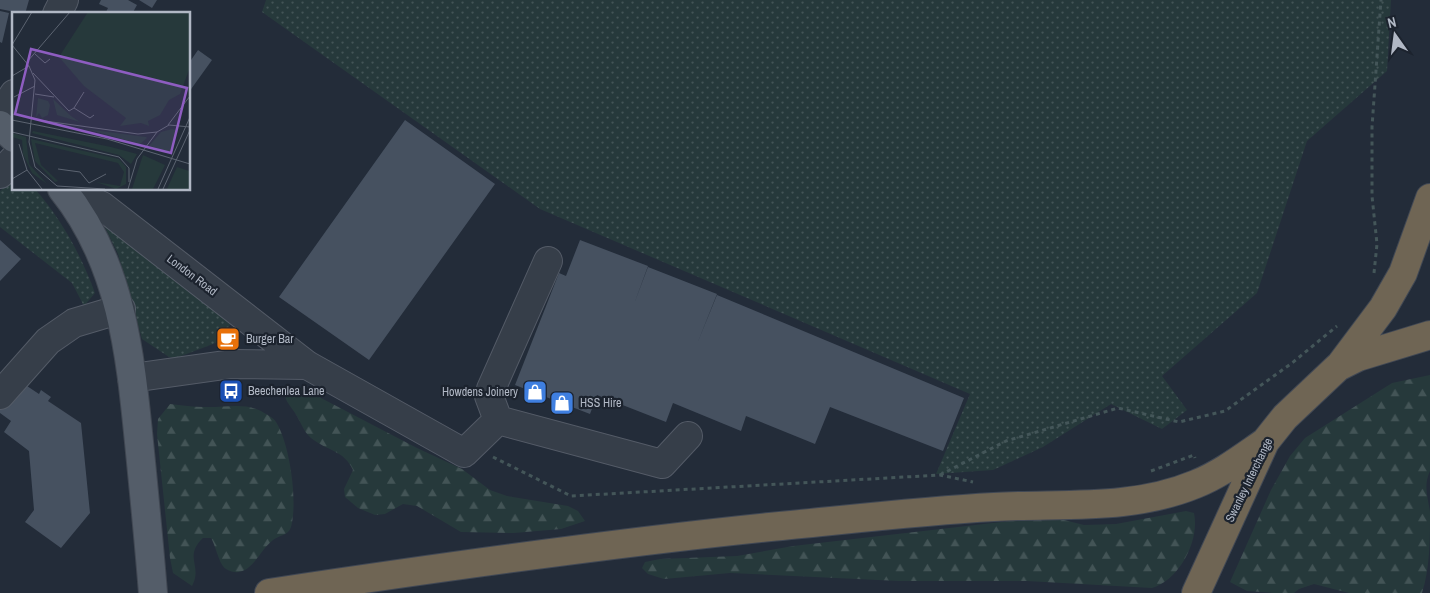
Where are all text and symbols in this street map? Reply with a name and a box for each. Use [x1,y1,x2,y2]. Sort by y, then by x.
north arrow [1370,10,1420,60]
inset map [12,12,190,190]
text: N [1386,13,1398,32]
street label: London Road [164,251,220,299]
cafe icon: Burger Bar [215,326,241,352]
place label: Burger Bar [246,331,294,347]
bus stop icon: Beechenlea Lane [218,378,244,404]
shop icon: Howdens Joinery [522,379,548,405]
place label: Beechenlea Lane [248,383,325,399]
place label: Howdens Joinery [442,384,518,400]
shop icon: HSS Hire [549,390,575,416]
place label: HSS Hire [580,395,622,411]
street label: Swanley Interchange [1222,435,1276,525]

